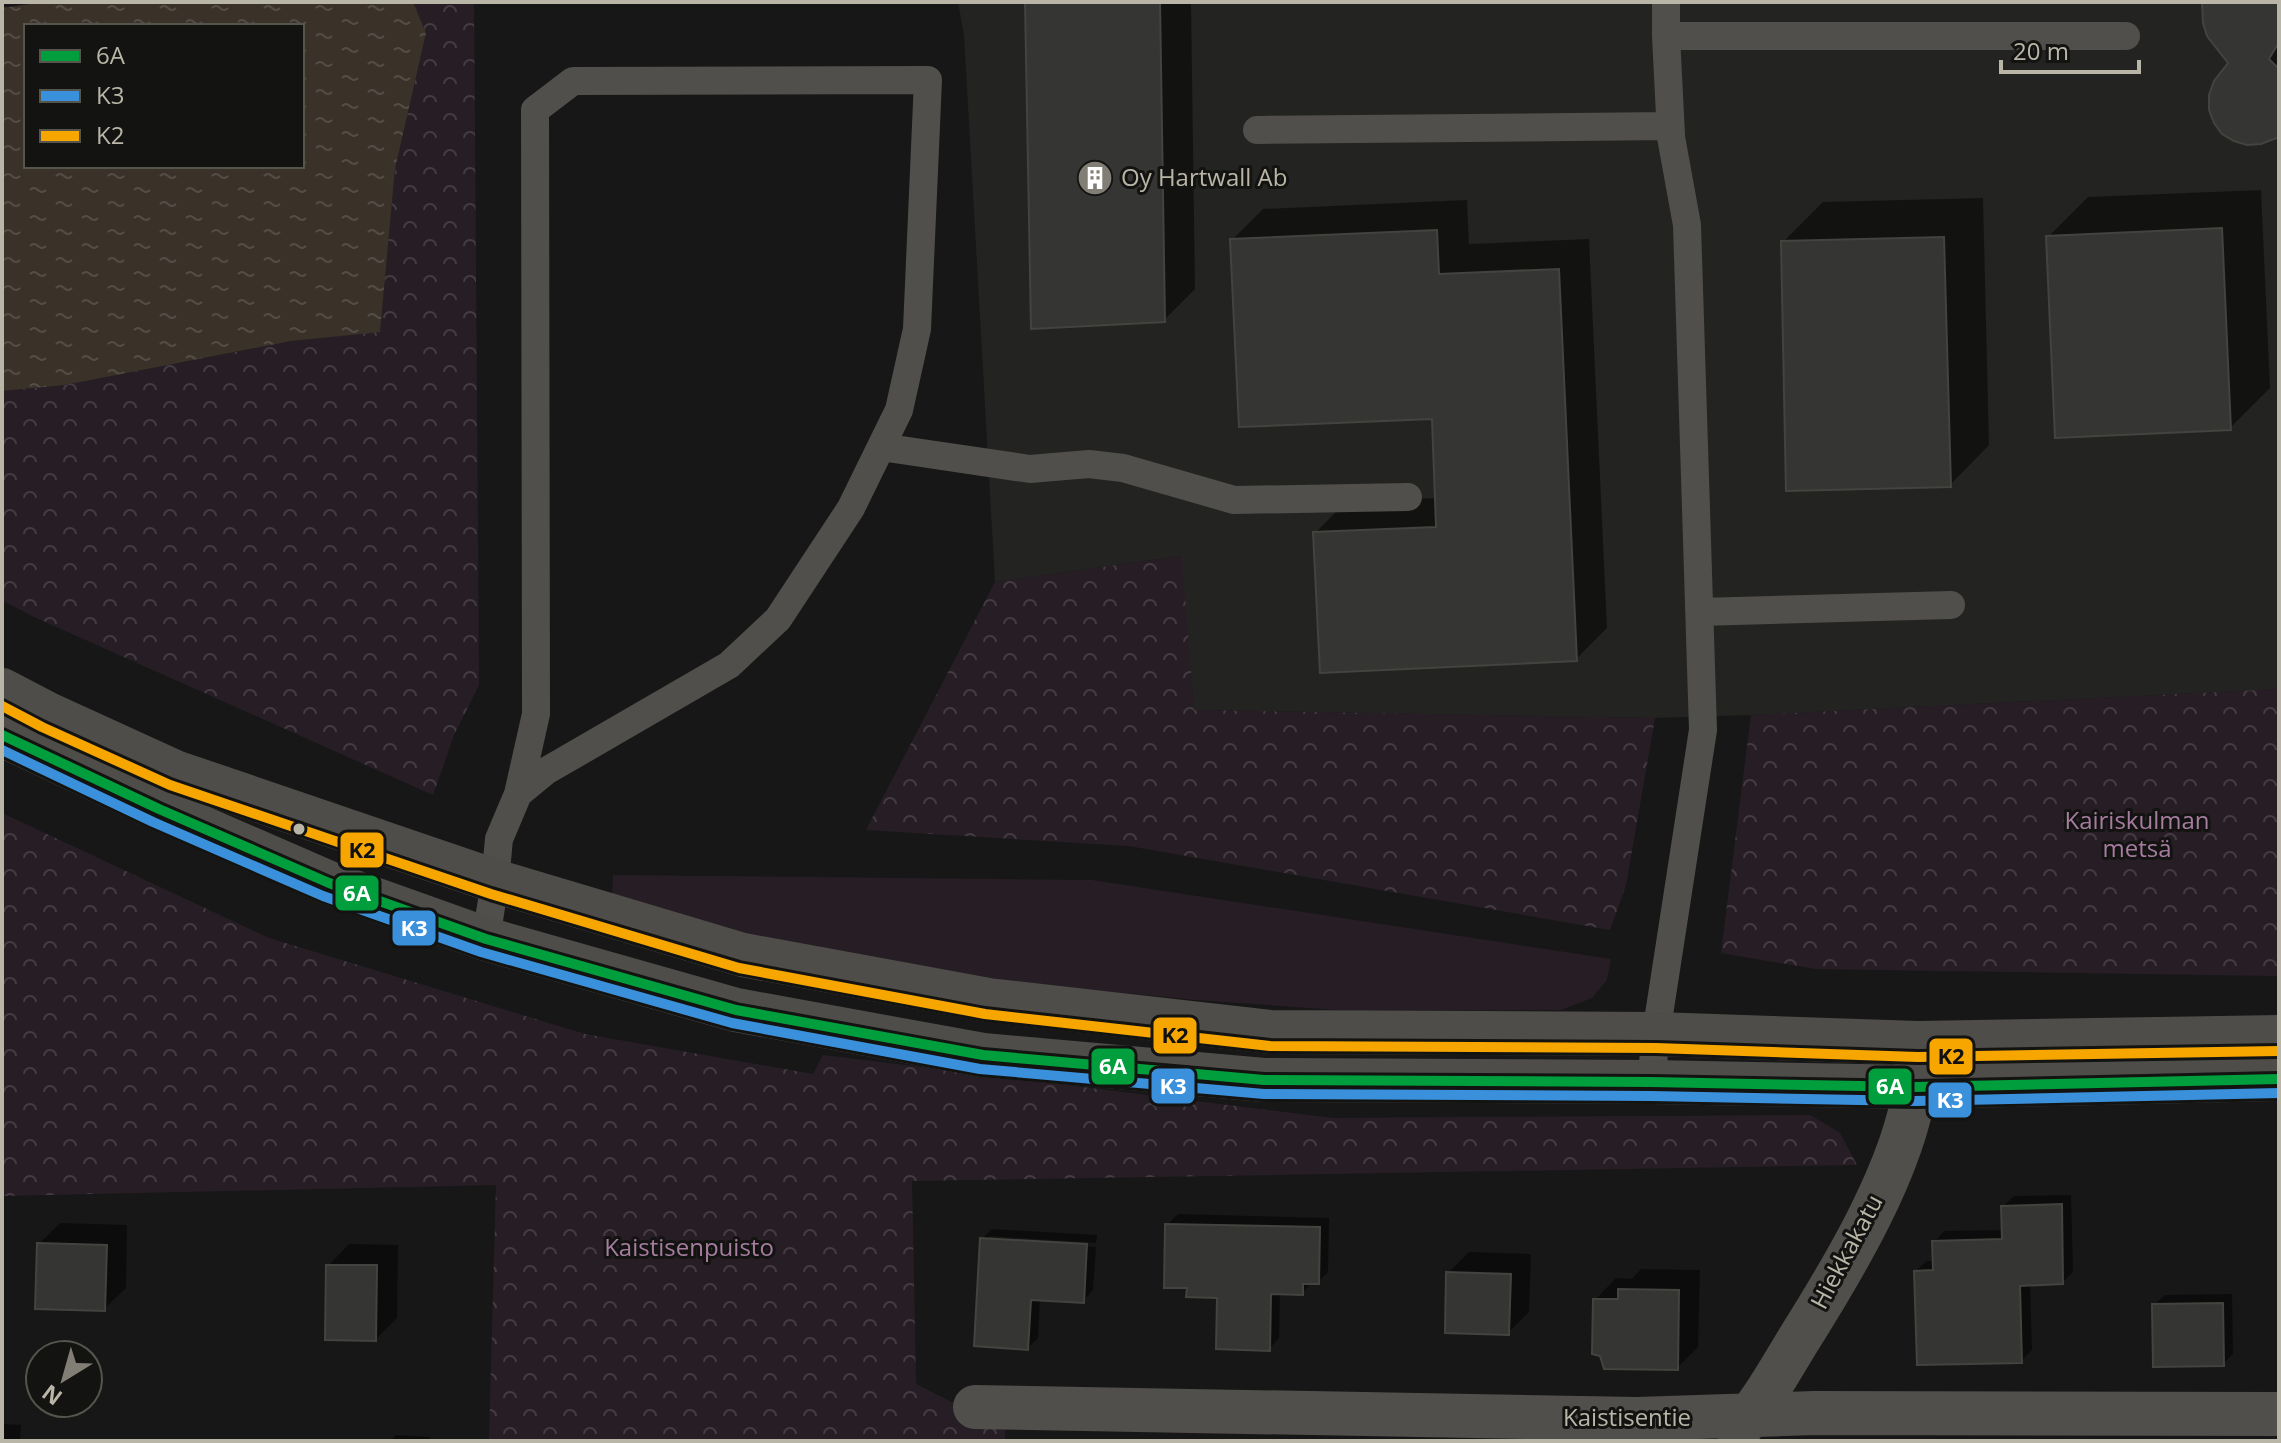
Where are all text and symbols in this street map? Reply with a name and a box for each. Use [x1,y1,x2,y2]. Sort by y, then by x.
legend [24,24,304,168]
scale bar [2001,24,2139,74]
text: 20 m [2013,34,2069,67]
text: 6A [96,38,126,71]
text: K3 [96,78,124,111]
text: K2 [96,118,124,151]
building icon: Oy Hartwall Ab [1076,159,1114,197]
place label: Oy Hartwall Ab [1121,160,1287,193]
park label: Kairiskulman metsä [2064,803,2210,864]
unlabelled marker [291,821,307,837]
line badge: K2 [339,831,385,869]
text: K2 [348,834,376,864]
line badge: 6A [334,874,380,912]
text: 6A [343,877,372,907]
line badge: K3 [391,909,437,947]
text: K3 [400,912,428,942]
line badge: K2 [1152,1016,1198,1055]
text: K2 [1161,1019,1189,1049]
line badge: K2 [1928,1037,1974,1076]
text: K2 [1937,1040,1965,1070]
line badge: 6A [1090,1047,1136,1086]
text: 6A [1099,1050,1128,1080]
line badge: K3 [1150,1067,1196,1105]
line badge: 6A [1867,1067,1913,1106]
text: K3 [1159,1070,1187,1100]
text: 6A [1876,1070,1905,1100]
line badge: K3 [1927,1081,1973,1119]
text: K3 [1936,1084,1964,1114]
street label: Hiekkakatu [1802,1188,1890,1314]
park label: Kaistisenpuisto [604,1230,774,1263]
north arrow [24,1339,104,1419]
text: N [35,1378,68,1413]
street label: Kaistisentie [1563,1400,1691,1433]

